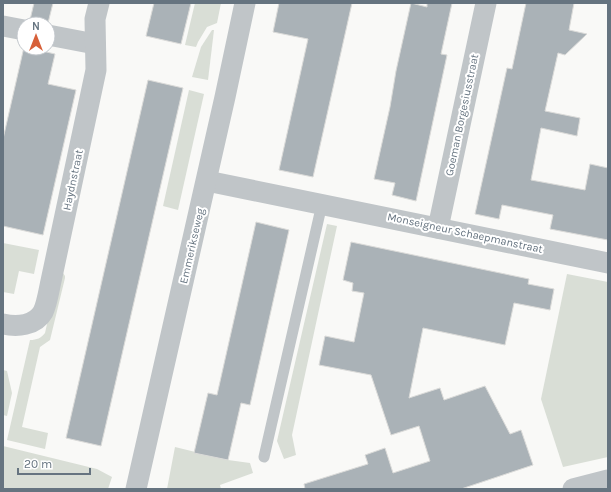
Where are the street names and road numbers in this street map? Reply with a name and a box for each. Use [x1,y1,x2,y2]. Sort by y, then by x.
street label: Goeman Borgesiusstraat [443,53,481,177]
street label: Haydnstraat [60,148,86,212]
street label: Emmerikseweg [177,206,207,285]
street label: Monseigneur Schaepmanstraat [386,210,544,256]

